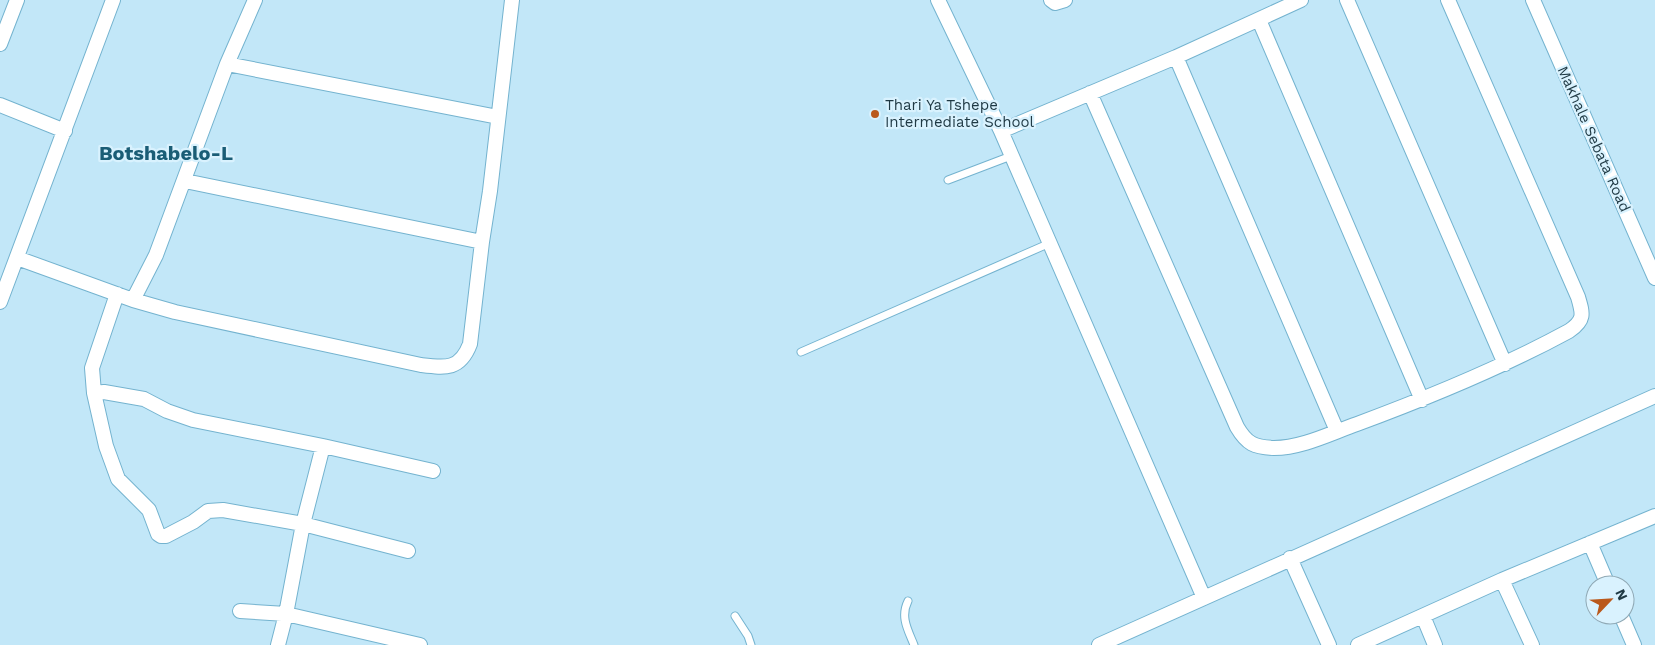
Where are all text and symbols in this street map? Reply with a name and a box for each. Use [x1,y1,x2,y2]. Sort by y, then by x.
street label: Makhale Sebata Road [1554,63,1634,215]
place label: Thari Ya Tshepe Intermediate School [885,96,1034,131]
marker: Thari Ya Tshepe Intermediate School [869,108,881,120]
district label: Botshabelo-L [99,141,233,165]
north arrow [1585,575,1635,625]
text: N [1612,586,1631,603]

